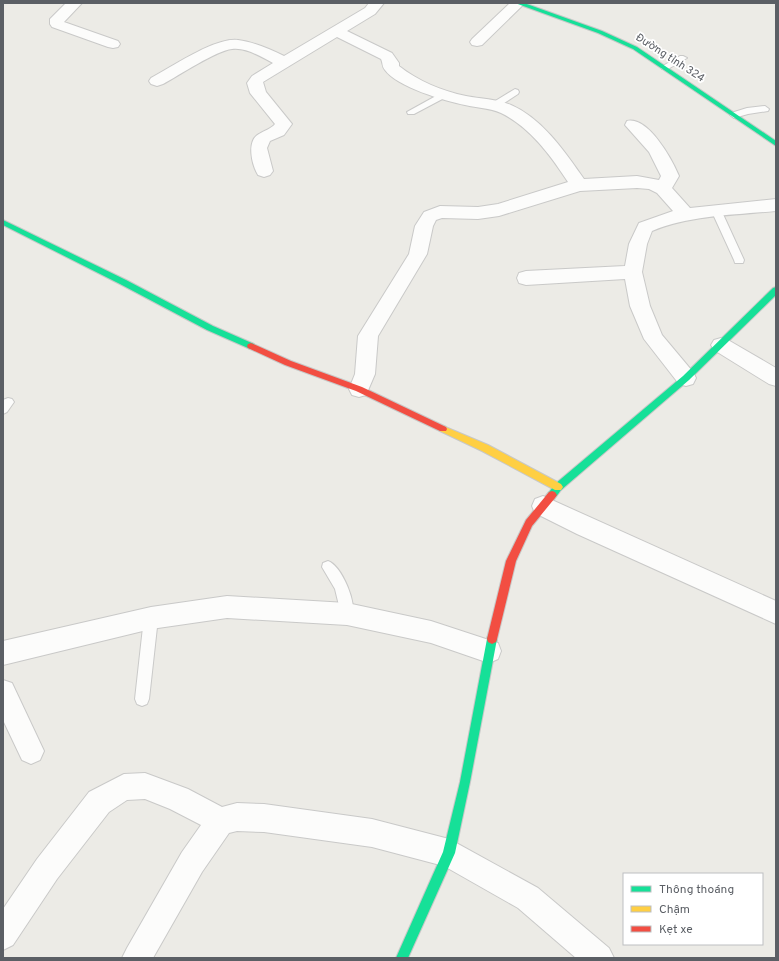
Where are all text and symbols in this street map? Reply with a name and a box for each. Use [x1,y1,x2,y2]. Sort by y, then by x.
street label: Đường tỉnh 324 [633,30,707,86]
legend [623,873,763,945]
text: Thông thoáng [659,882,734,898]
text: Chậm [659,902,690,918]
text: Kẹt xe [659,922,693,938]

